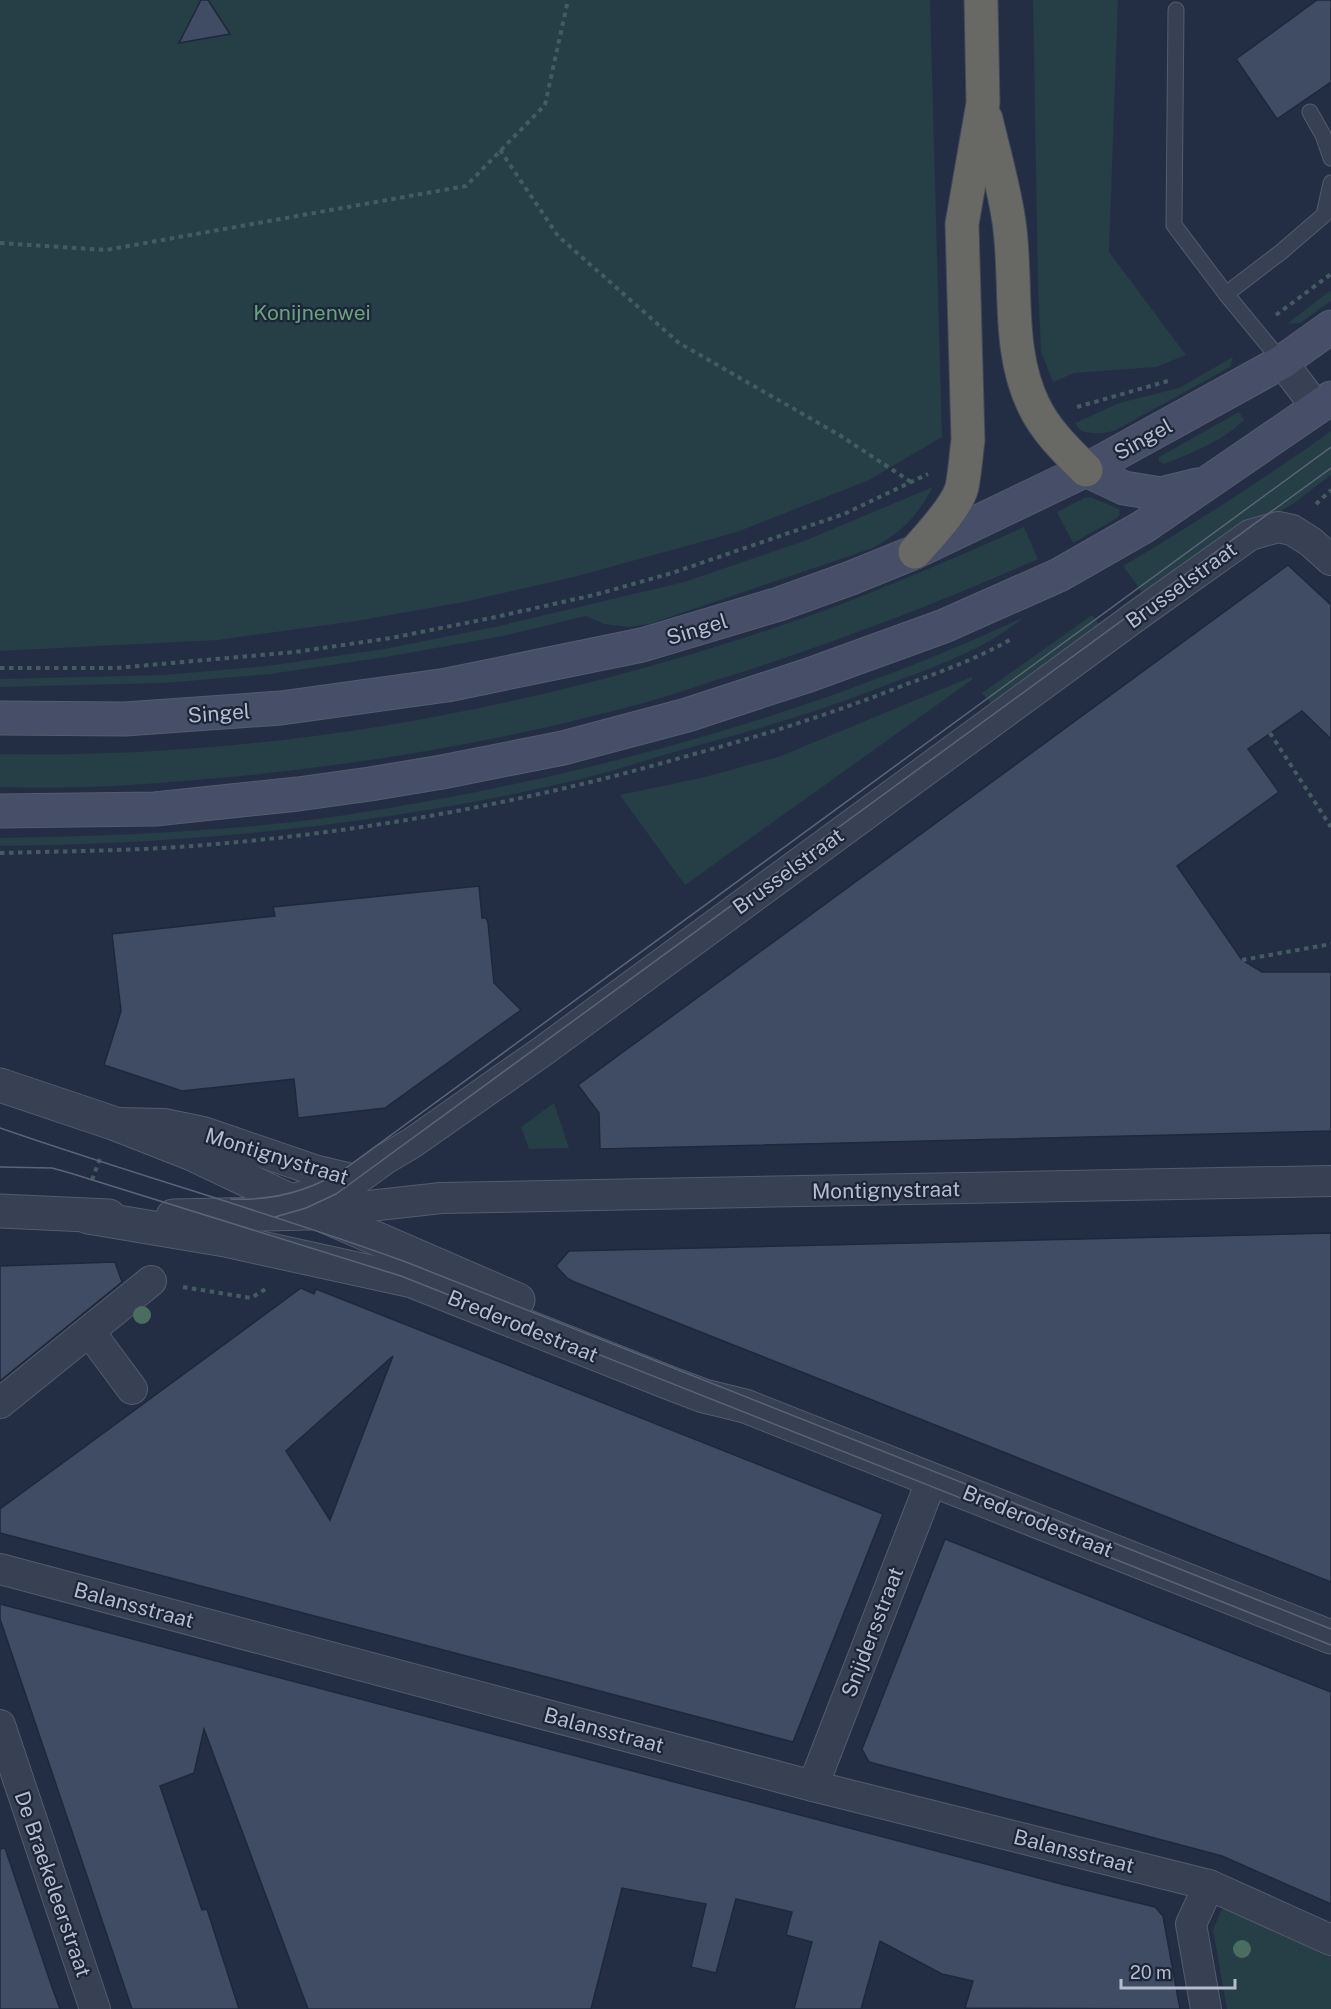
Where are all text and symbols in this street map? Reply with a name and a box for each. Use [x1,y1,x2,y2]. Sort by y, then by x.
park label: Konijnenwei [253,300,371,325]
street label: Singel [1110,413,1176,465]
street label: Brusselstraat [1121,536,1241,634]
street label: Singel [663,608,731,650]
street label: Singel [187,698,251,728]
street label: Brusselstraat [728,822,848,920]
street label: Montignystraat [202,1122,352,1190]
street label: Montignystraat [812,1176,960,1204]
street label: Brederodestraat [444,1284,602,1368]
street label: Brederodestraat [959,1479,1117,1563]
street label: Snijdersstraat [836,1563,908,1701]
street label: Balansstraat [71,1577,197,1633]
street label: Balansstraat [541,1702,667,1758]
street label: De Braekeleerstraat [9,1788,97,1980]
street label: Balansstraat [1011,1824,1137,1878]
scale bar [1121,1952,1235,1990]
text: 20 m [1130,1962,1172,1983]

